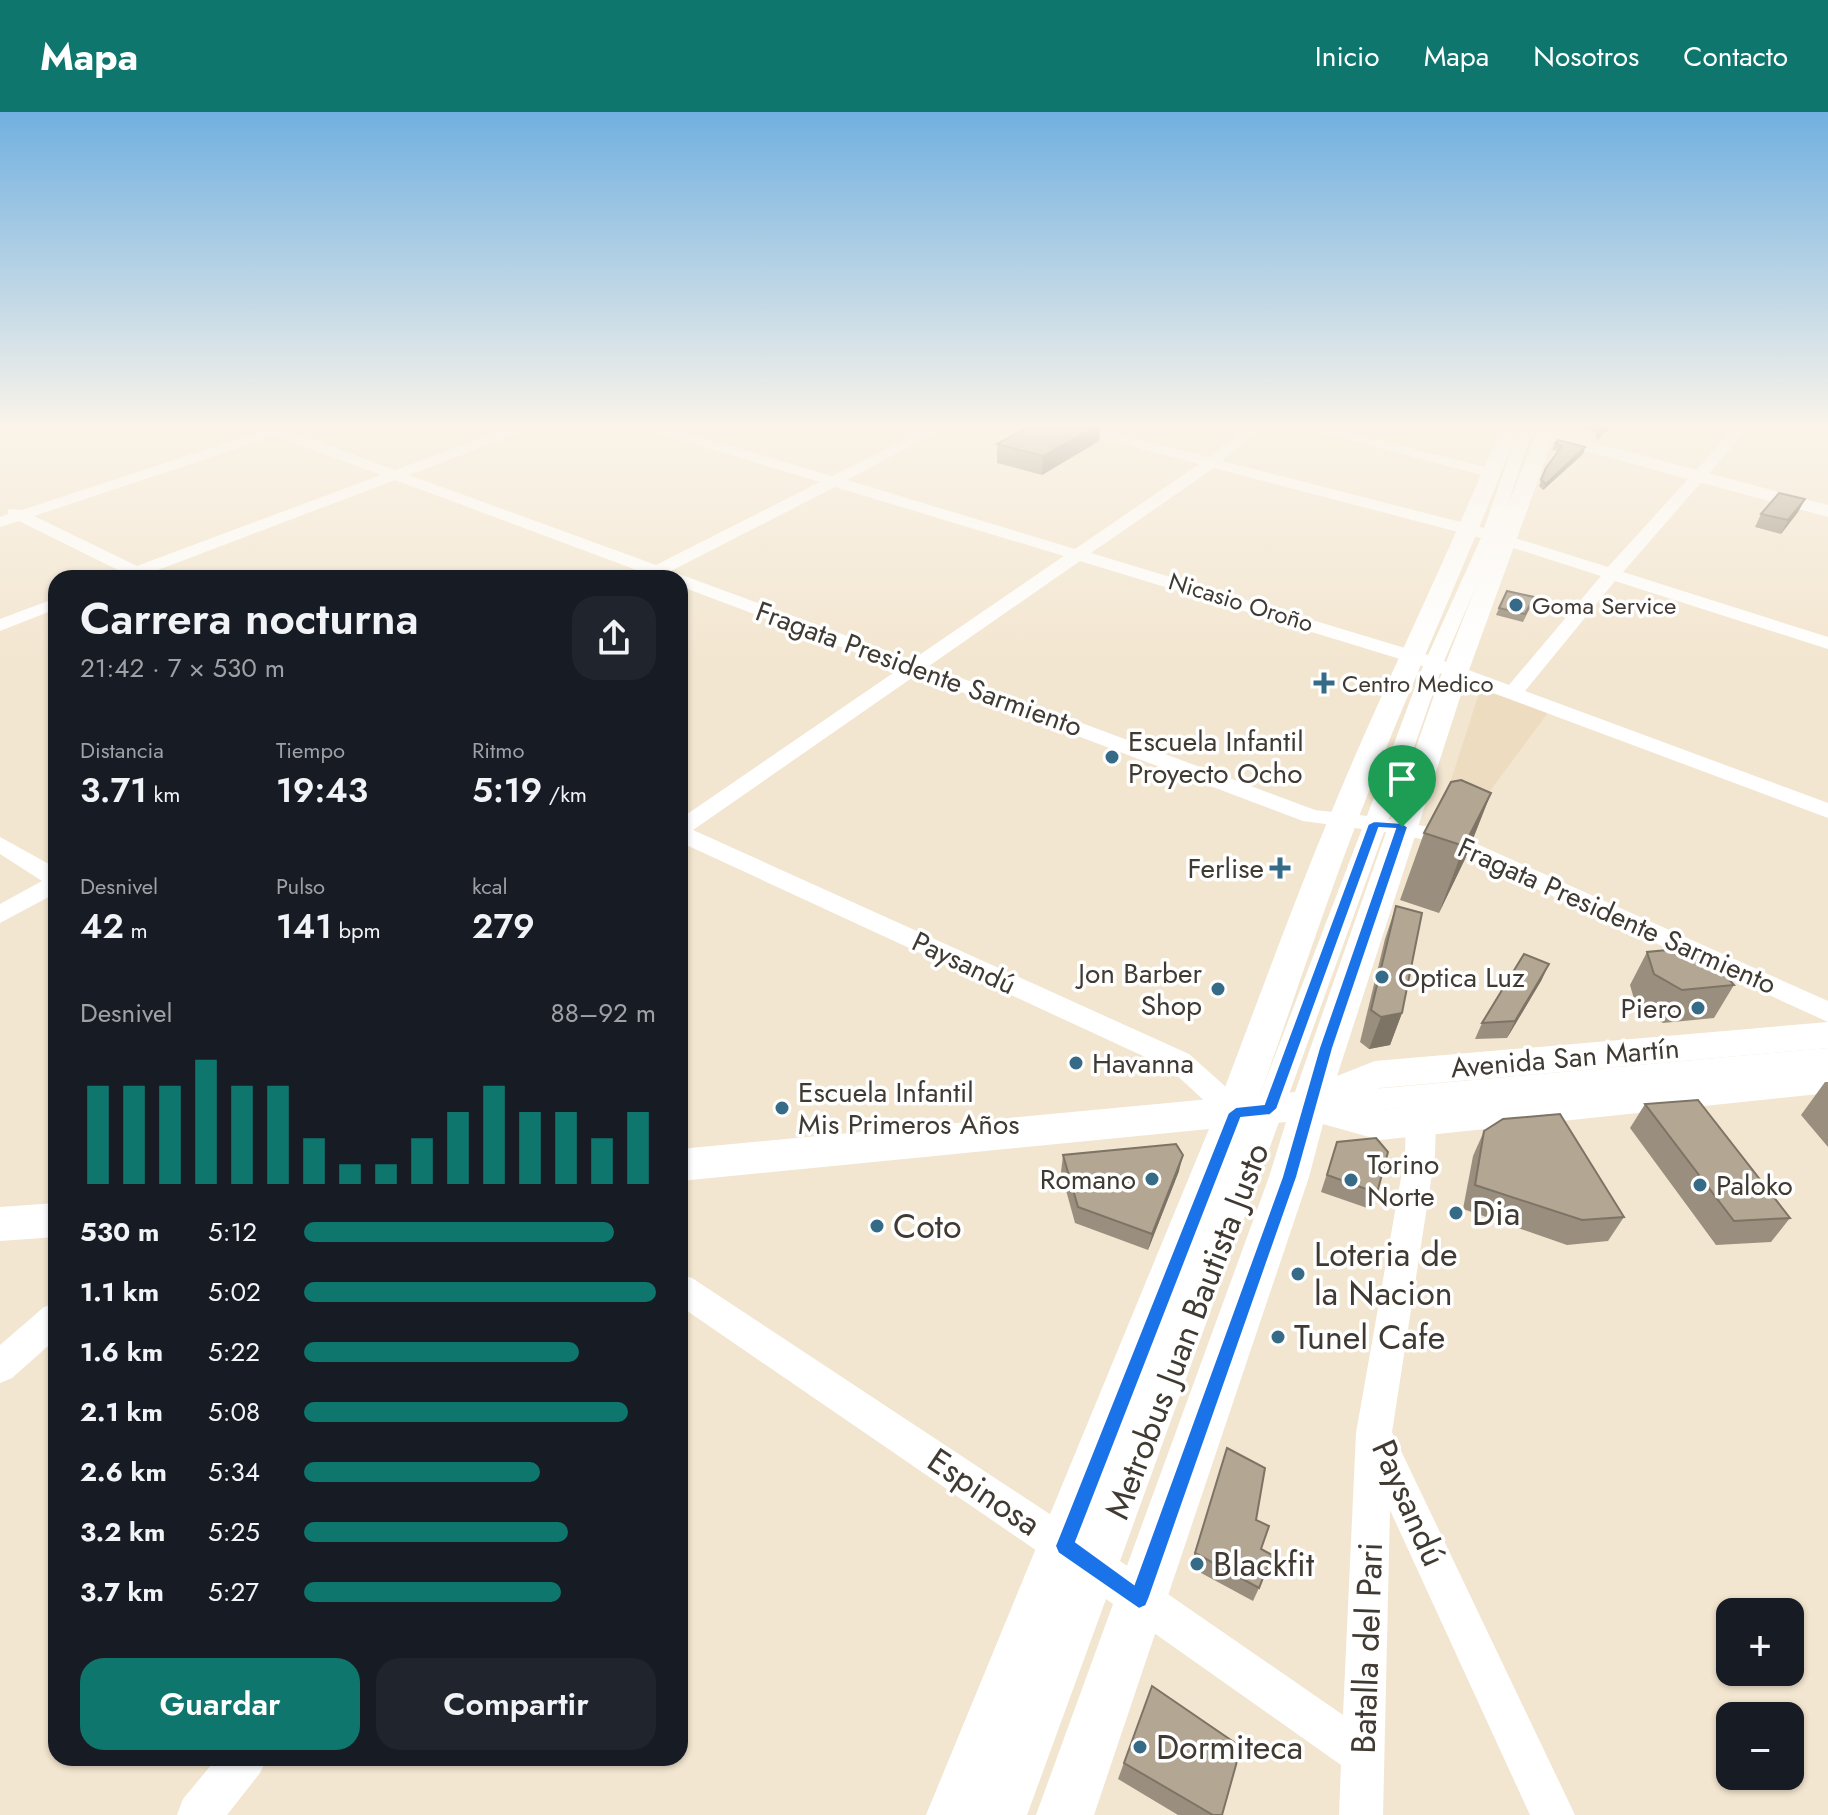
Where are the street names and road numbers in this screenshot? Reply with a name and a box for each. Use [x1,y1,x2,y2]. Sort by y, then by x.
street label: Nicasio Oroño [1164,563,1318,641]
street label: Fragata Presidente Sarmiento [750,591,1088,747]
street label: Fragata Presidente Sarmiento [1451,827,1783,1005]
street label: Paysandú [905,921,1023,1005]
street label: Avenida San Martín [1449,1028,1681,1088]
street label: Metrobus Juan Bautista Justo [1093,1136,1281,1526]
street label: Paysandú [1359,1432,1459,1574]
street label: Espinosa [918,1436,1050,1548]
street label: Batalla del Pari [1339,1541,1395,1755]

